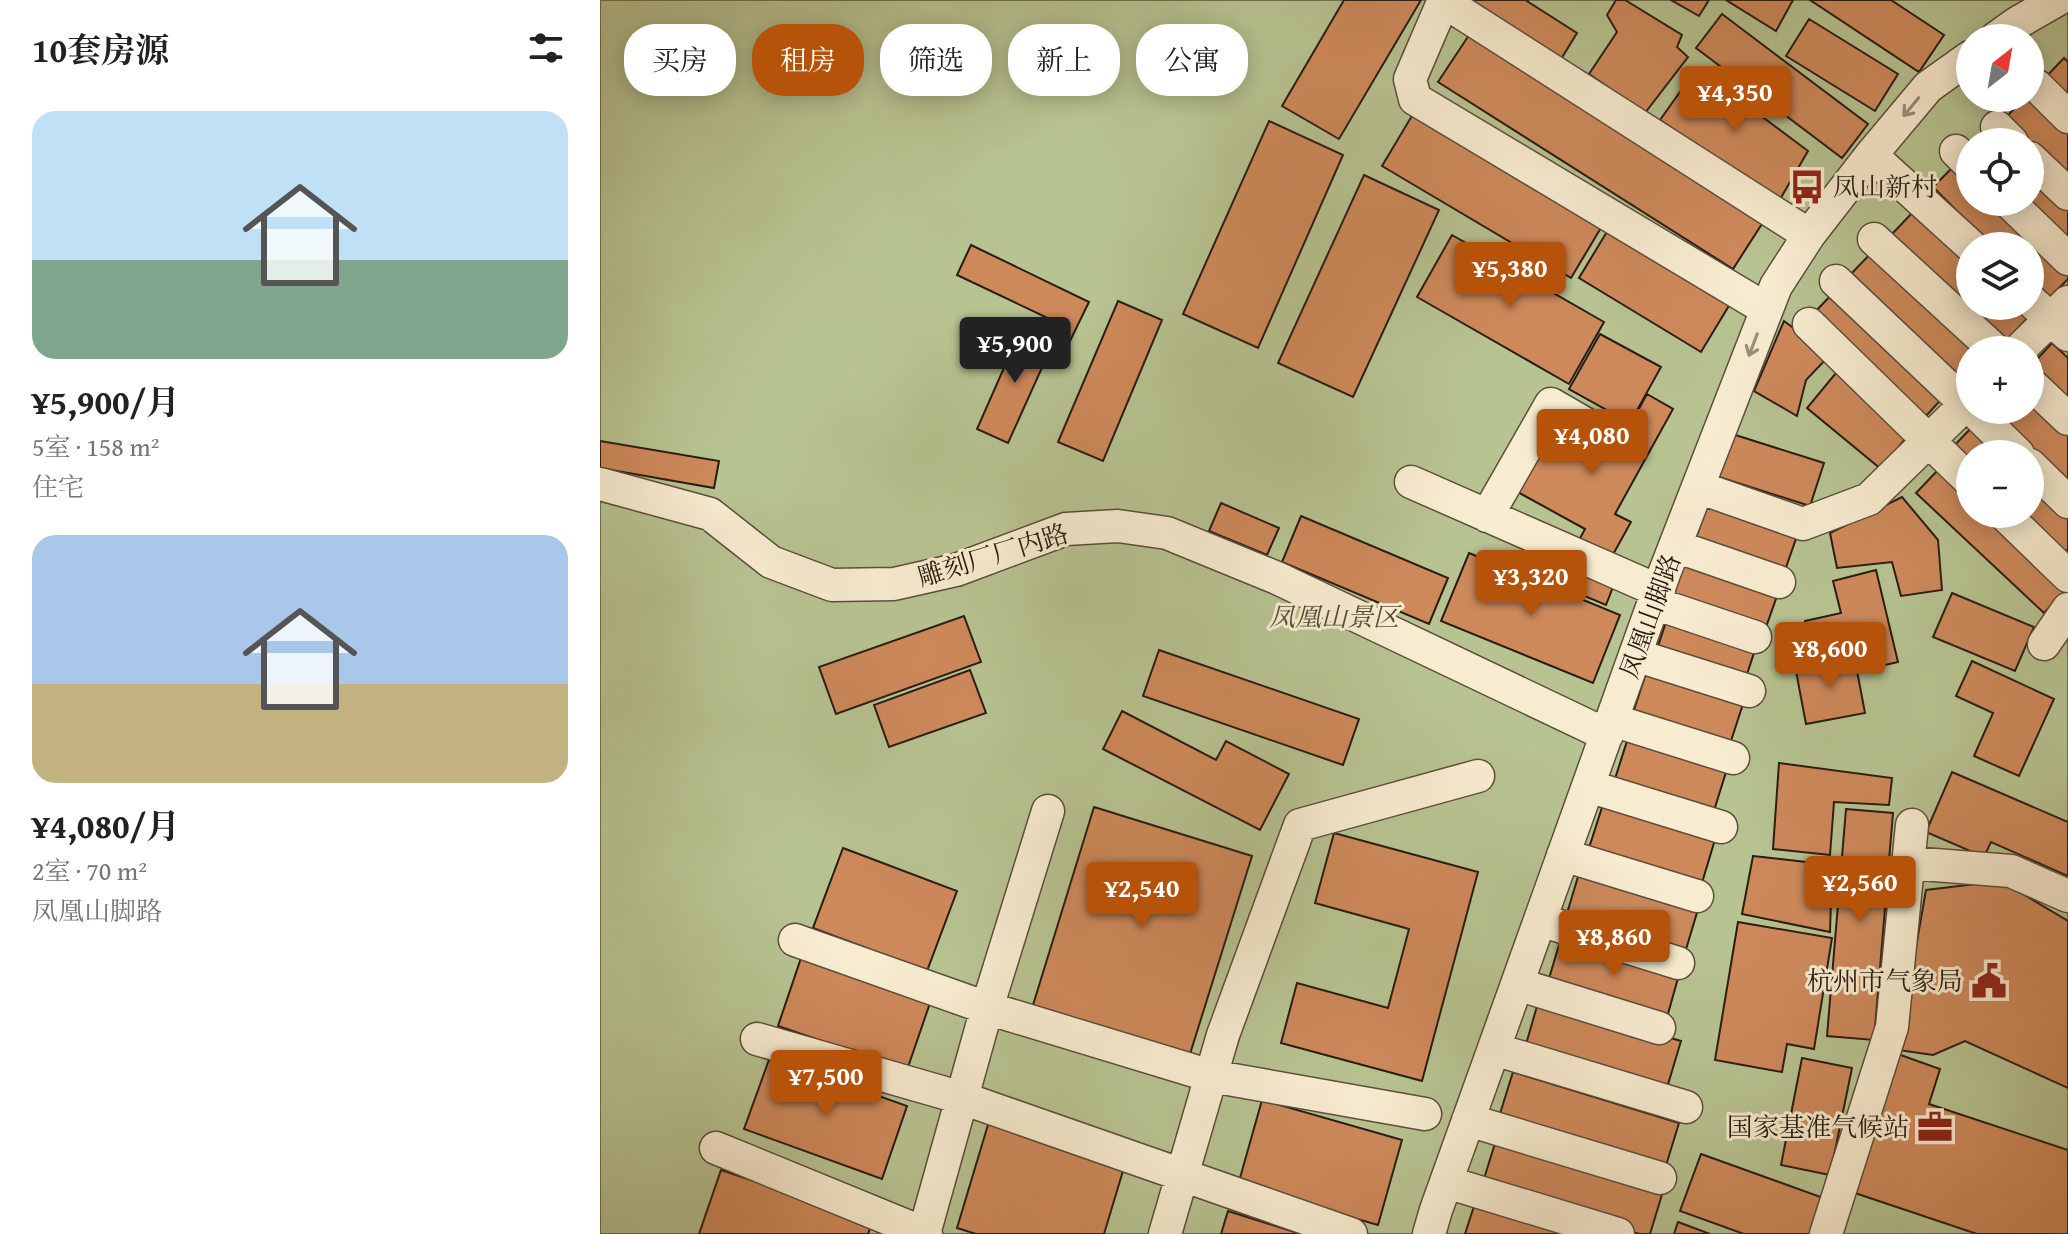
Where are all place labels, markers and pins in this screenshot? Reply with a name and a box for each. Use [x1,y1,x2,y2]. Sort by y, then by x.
pin: ¥4,350 [1670,66,1800,134]
place label: 凤山新村 [1833,167,1937,206]
bus stop icon: 凤山新村 [1788,168,1826,206]
pin: ¥5,380 [1445,242,1575,310]
pin: ¥5,900 [950,317,1080,385]
pin: ¥4,080 [1527,409,1657,477]
pin: ¥3,320 [1466,550,1596,618]
pin: ¥8,600 [1765,622,1895,690]
pin: ¥2,560 [1795,856,1925,924]
pin: ¥2,540 [1077,862,1207,930]
pin: ¥8,860 [1549,910,1679,978]
place label: 杭州市气象局 [1807,961,1963,1000]
public building icon: 杭州市气象局 [1970,962,2008,1000]
pin: ¥7,500 [761,1050,891,1118]
place label: 国家基准气候站 [1727,1107,1909,1146]
office icon: 国家基准气候站 [1916,1108,1954,1146]

